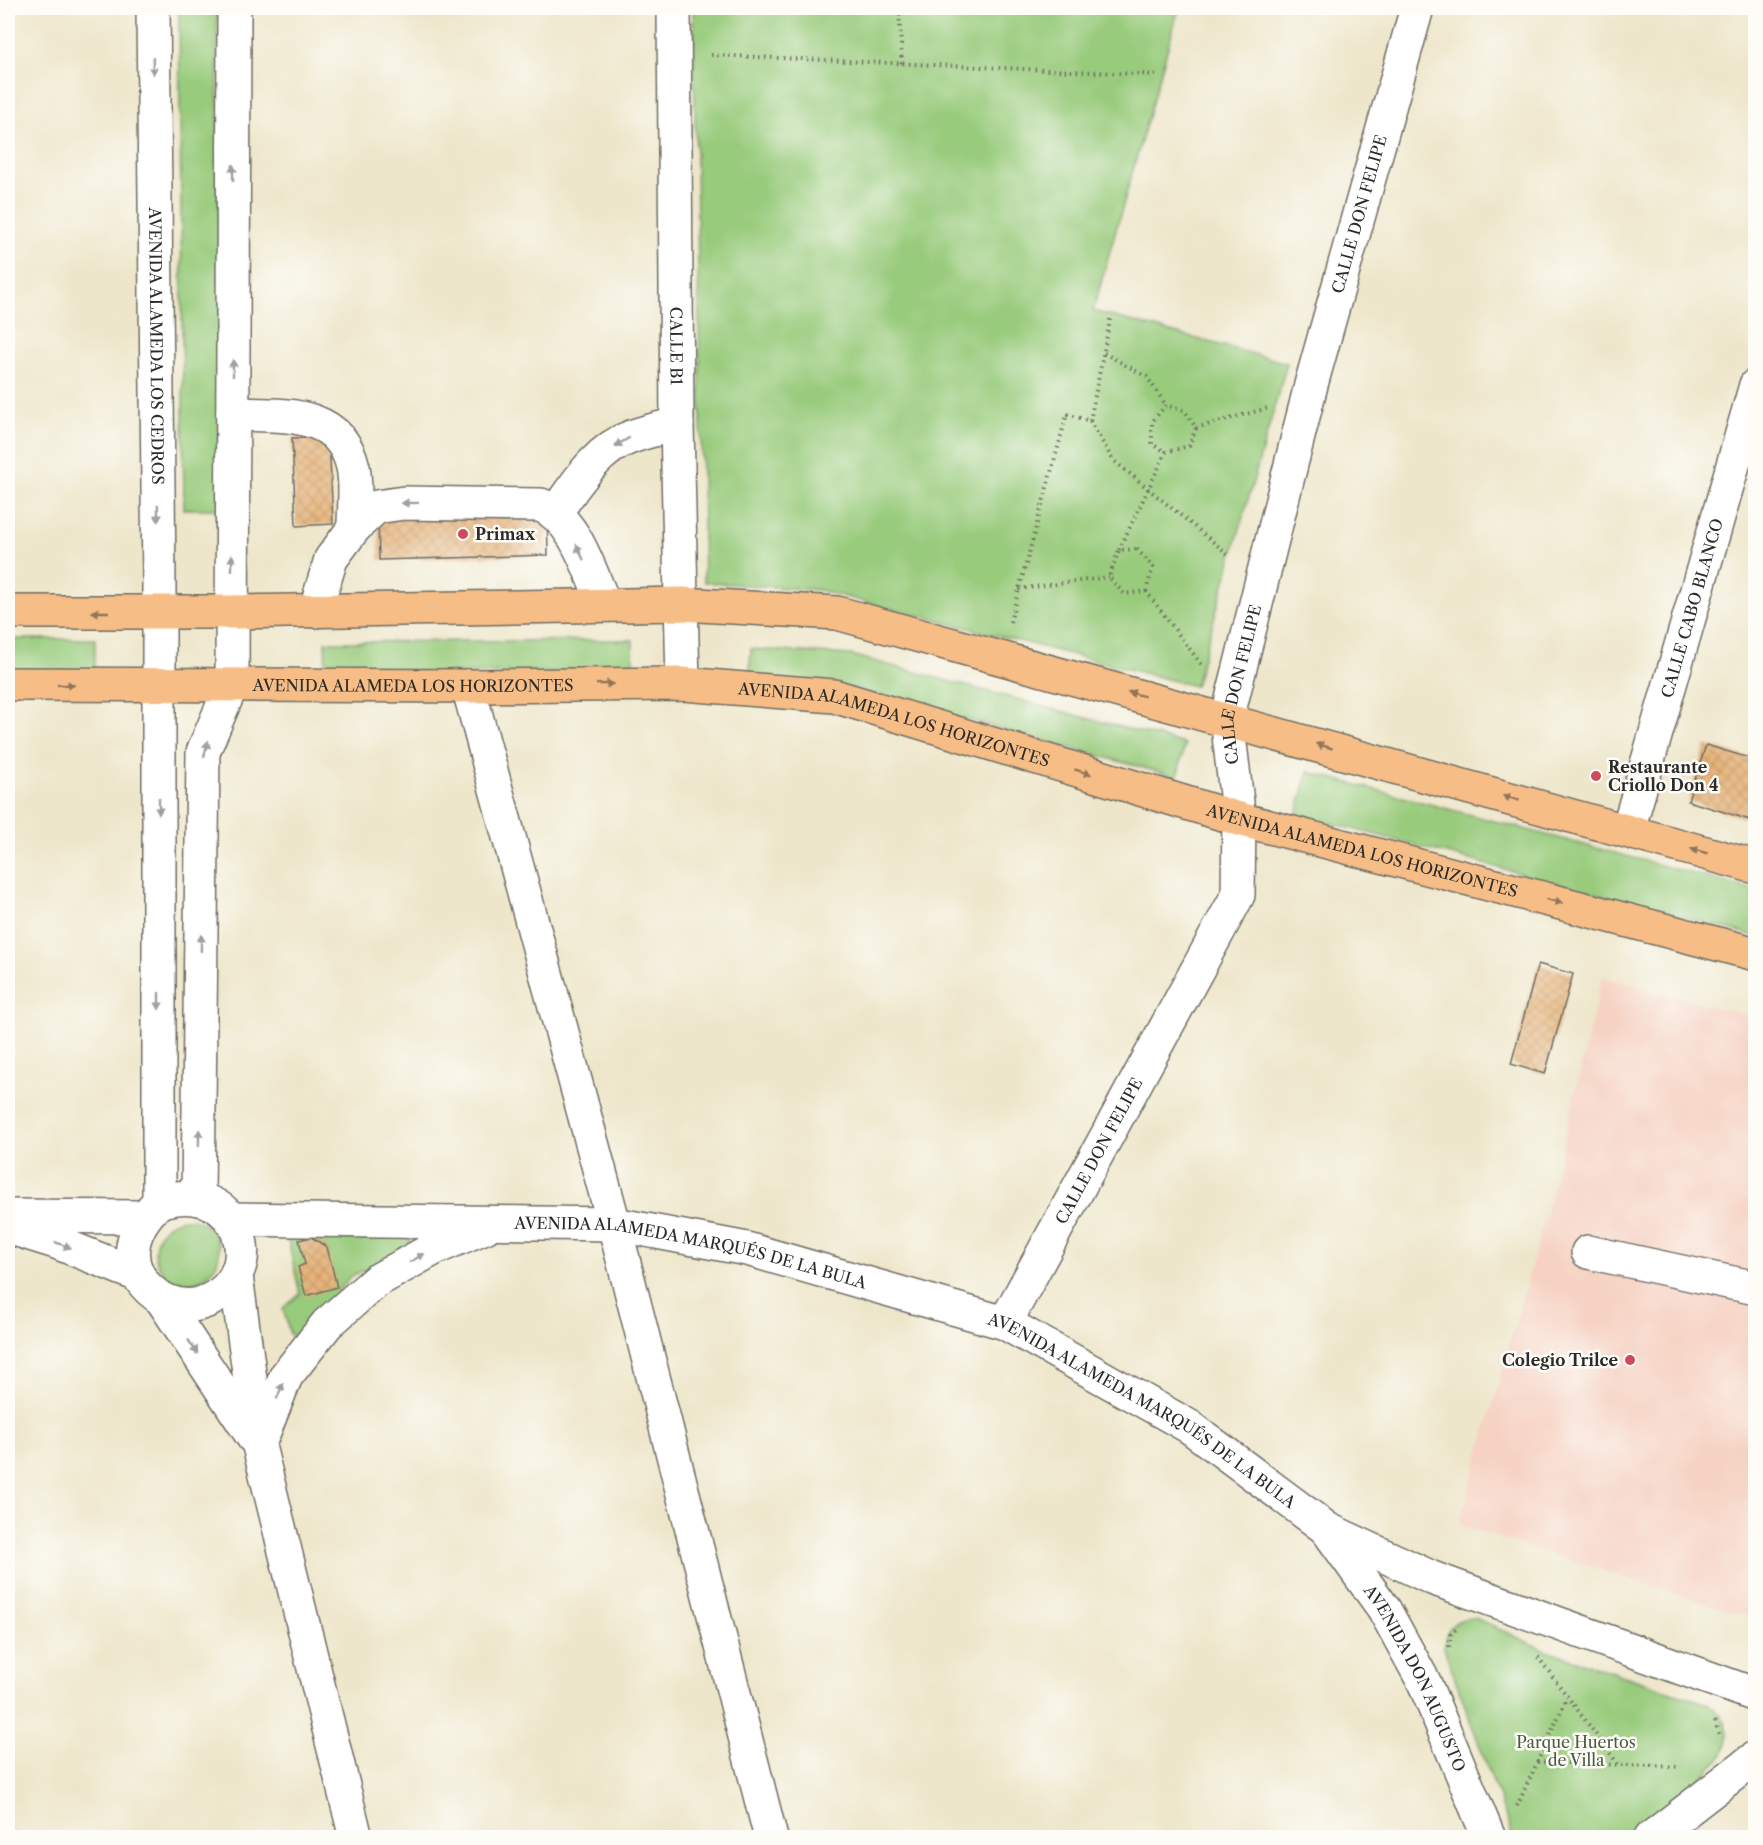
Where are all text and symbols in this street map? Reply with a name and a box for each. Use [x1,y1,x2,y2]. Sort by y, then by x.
one-way arrow [149,56,158,75]
street label: CALLE DON FELIPE [1327,133,1391,295]
one-way arrow [228,163,238,182]
street label: AVENIDA ALAMEDA LOS CEDROS [145,206,168,485]
street label: CALLE B1 [666,307,687,386]
one-way arrow [228,358,238,377]
one-way arrow [613,437,630,447]
one-way arrow [400,499,419,508]
one-way arrow [153,503,163,522]
street label: CALLE CABO BLANCO [1657,516,1727,700]
place label: Primax [475,524,536,544]
marker: Primax [456,527,470,541]
one-way arrow [576,544,585,561]
one-way arrow [227,553,237,572]
street label: CALLE DON FELIPE [1217,602,1265,766]
one-way arrow [91,607,110,617]
street label: AVENIDA ALAMEDA LOS HORIZONTES [251,675,574,696]
street label: AVENIDA ALAMEDA LOS HORIZONTES [737,678,1052,771]
one-way arrow [596,679,615,689]
one-way arrow [56,680,75,689]
one-way arrow [1126,689,1144,698]
one-way arrow [202,740,211,758]
one-way arrow [1315,741,1333,750]
place label: Restaurante Criollo Don 4 [1608,757,1719,795]
one-way arrow [1074,768,1092,777]
marker: Restaurante Criollo Don 4 [1589,769,1603,783]
one-way arrow [1502,793,1521,803]
one-way arrow [154,797,164,816]
street label: AVENIDA ALAMEDA LOS HORIZONTES [1203,799,1520,901]
one-way arrow [1690,846,1708,855]
one-way arrow [1545,896,1563,906]
one-way arrow [196,934,206,953]
one-way arrow [154,992,164,1011]
street label: CALLE DON FELIPE [1051,1074,1147,1227]
one-way arrow [194,1129,204,1148]
street label: AVENIDA ALAMEDA MARQUÉS DE LA BULA [513,1213,870,1293]
one-way arrow [54,1241,72,1250]
one-way arrow [409,1253,426,1263]
street label: AVENIDA ALAMEDA MARQUÉS DE LA BULA [985,1308,1301,1513]
one-way arrow [188,1339,199,1355]
place label: Colegio Trilce [1502,1350,1618,1370]
marker: Colegio Trilce [1623,1353,1637,1367]
one-way arrow [275,1382,285,1400]
street label: AVENIDA DON AUGUSTO [1359,1580,1470,1775]
park label: Parque Huertos de Villa [1516,1732,1636,1770]

